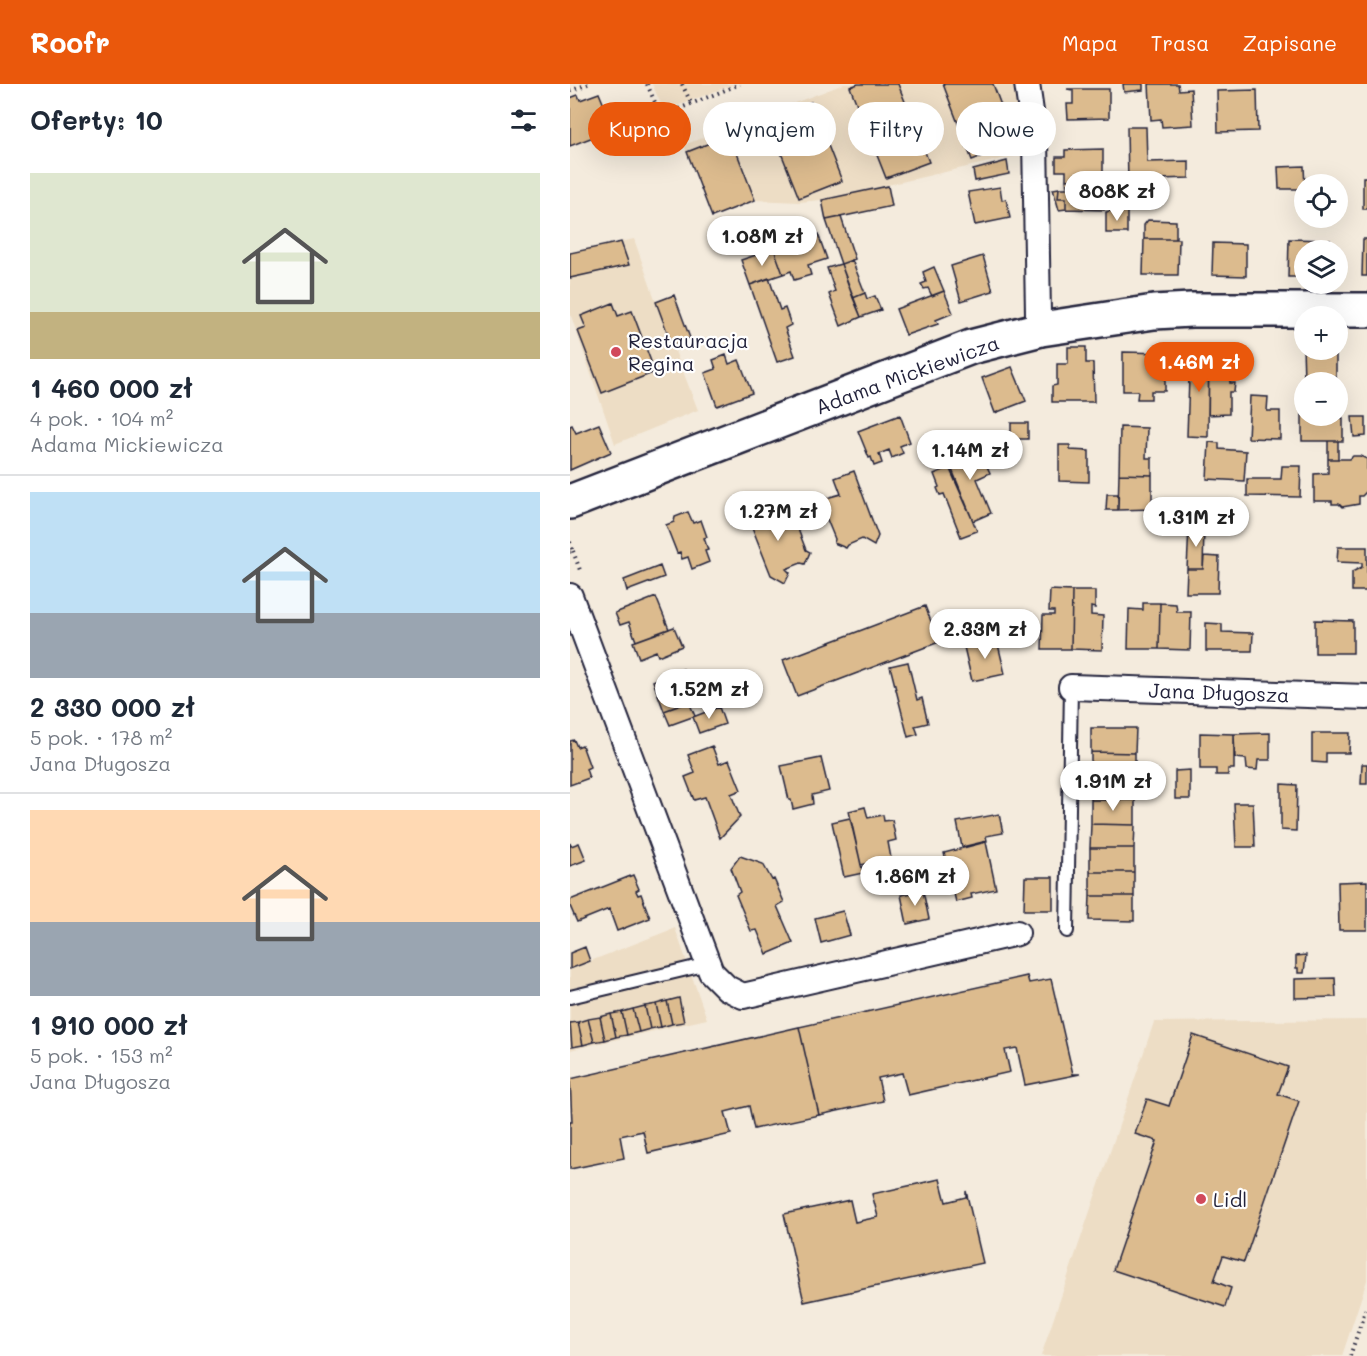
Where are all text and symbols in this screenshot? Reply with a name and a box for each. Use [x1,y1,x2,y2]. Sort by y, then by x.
text: Roofr [30,24,110,60]
text: Mapa [1062,29,1118,56]
text: Trasa [1151,29,1209,56]
text: Zapisane [1242,29,1337,56]
chip: Kupno [588,102,691,156]
chip: Wynajem [703,102,836,156]
chip: Filtry [848,102,944,156]
chip: Nowe [956,102,1056,156]
text: Oferty: 10 [30,103,163,137]
icon: filters [507,104,540,137]
pin: 808K zł [1062,171,1172,222]
map controls [1294,174,1348,426]
button: locate [1294,174,1348,228]
text: 808K zł [1079,177,1155,203]
icon: home [231,212,339,320]
pin: 1.08M zł [700,216,824,267]
text: 1.08M zł [721,222,803,248]
button: layers [1294,240,1348,294]
button: + [1294,306,1348,360]
place label: Restauracja Regina [628,327,749,376]
street label: Adama Mickiewicza [812,329,1002,419]
pin: 1.46M zł [1137,342,1261,393]
marker: Restauracja Regina [609,345,623,359]
text: 1.46M zł [1158,348,1240,374]
text: 1 460 000 zł [30,371,193,405]
button: − [1294,372,1348,426]
text: 4 pok. · 104 m² [30,405,173,431]
pin: 1.14M zł [908,430,1032,481]
text: Adama Mickiewicza [30,431,224,457]
text: 1.14M zł [931,436,1009,462]
pin: 1.27M zł [716,491,840,542]
text: 1.27M zł [738,497,818,523]
pin: 1.31M zł [1134,497,1258,548]
text: 1.31M zł [1157,503,1235,529]
icon: home [231,531,339,639]
pin: 2.33M zł [923,609,1047,660]
text: 2.33M zł [943,615,1027,641]
pin: 1.52M zł [647,669,771,720]
text: 1.52M zł [669,675,749,701]
street label: Jana Długosza [1148,677,1290,707]
text: 2 330 000 zł [30,690,195,724]
text: 5 pok. · 178 m² [30,724,172,750]
text: Jana Długosza [30,750,171,776]
pin: 1.91M zł [1051,761,1175,812]
text: 1.91M zł [1074,767,1152,793]
icon: home [231,849,339,957]
pin: 1.86M zł [853,856,977,907]
text: 1.86M zł [874,862,956,888]
text: 1 910 000 zł [30,1008,188,1042]
text: 5 pok. · 153 m² [30,1042,173,1068]
text: Jana Długosza [30,1068,171,1094]
place label: Lidl [1213,1186,1247,1212]
marker: Lidl [1194,1192,1208,1206]

